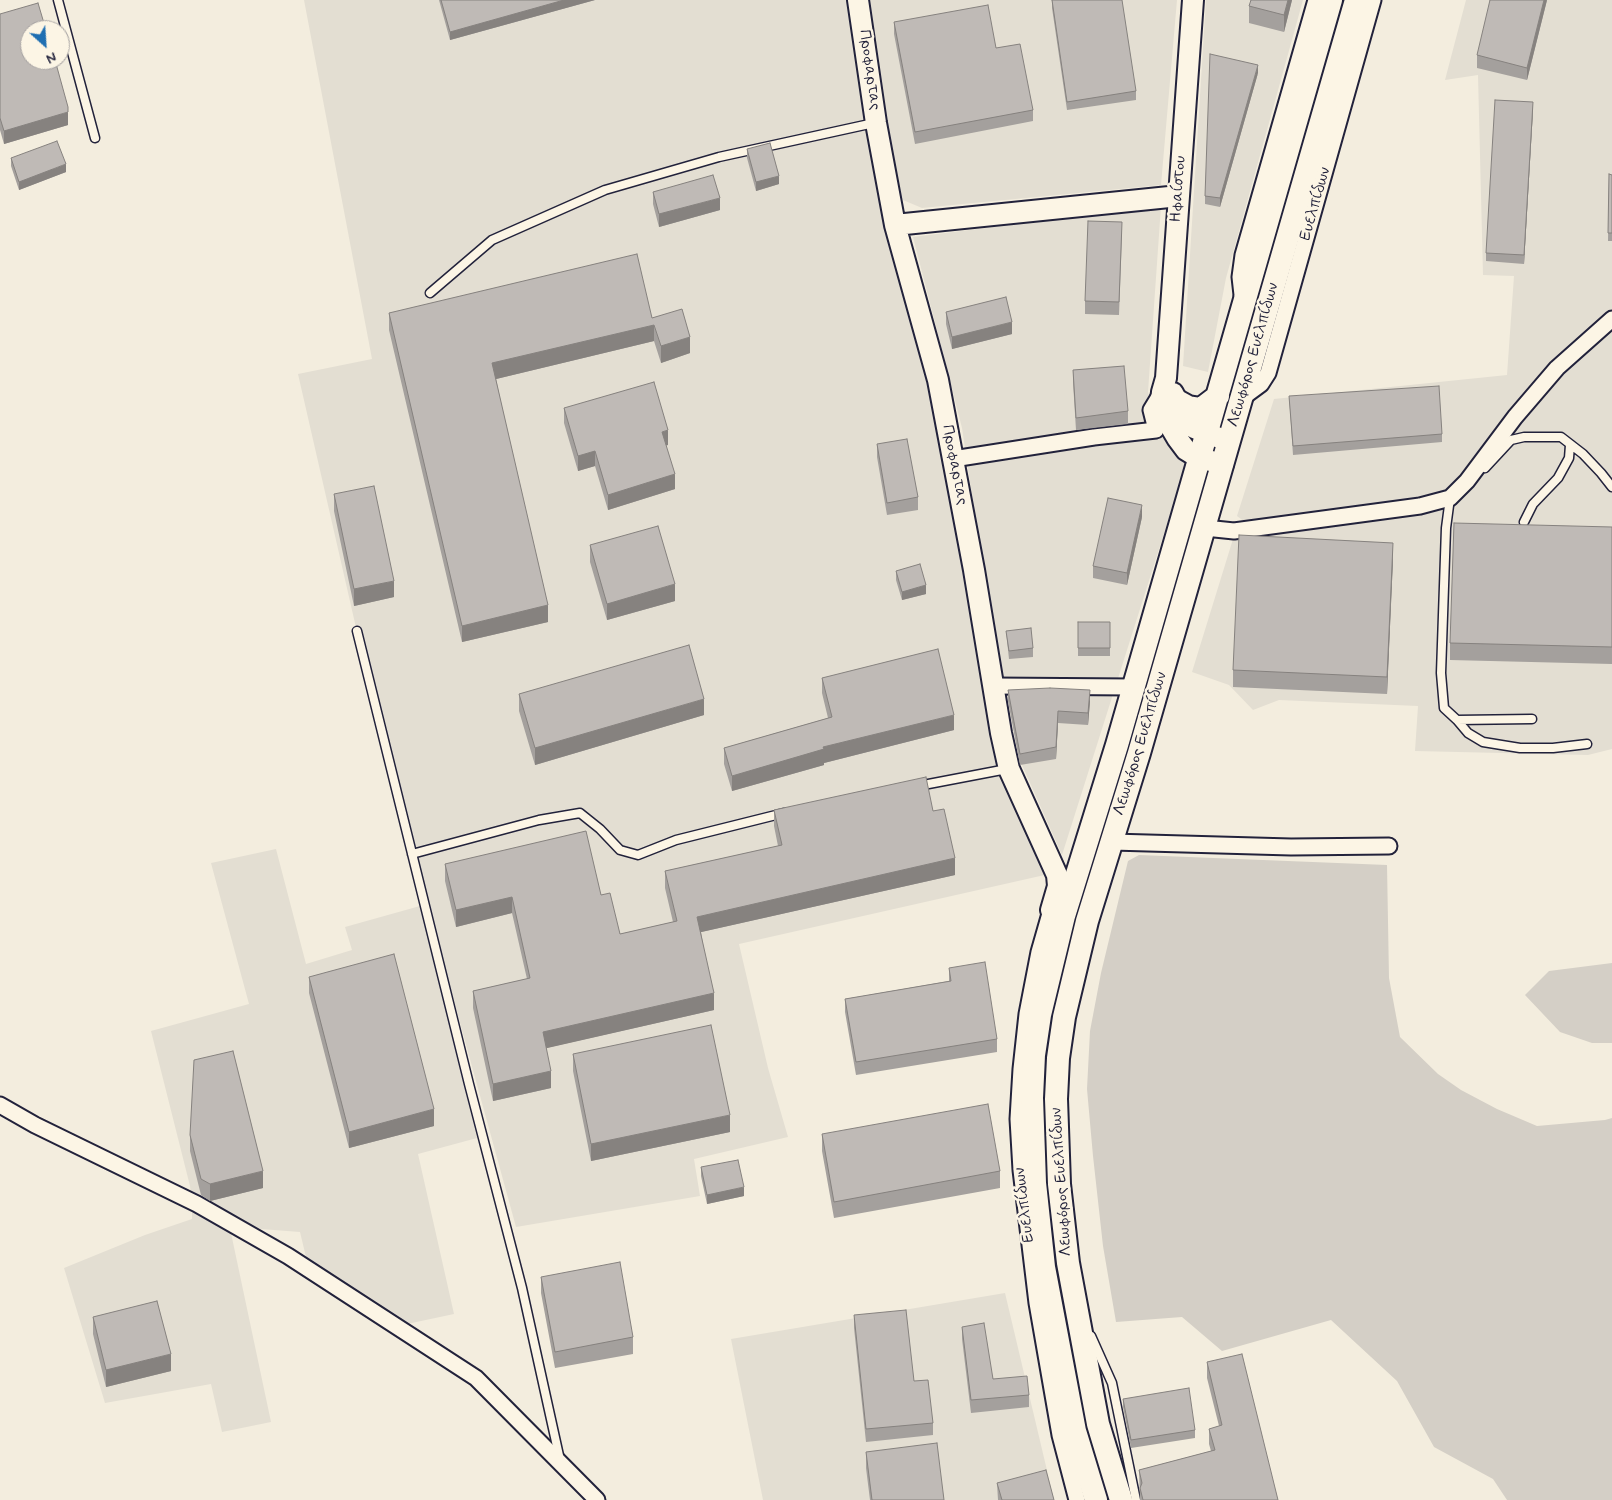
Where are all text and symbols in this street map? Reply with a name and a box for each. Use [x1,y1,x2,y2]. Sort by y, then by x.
north arrow [20,20,70,70]
street label: Προφαρτας [854,28,884,112]
text: N [43,47,59,68]
street label: Ηφαίστου [1167,155,1191,223]
street label: Ευελπίδων [1296,165,1336,243]
street label: Λεωφόρος Ευελπίδων [1224,281,1284,429]
street label: Προφαρτας [937,423,971,507]
street label: Λεωφόρος Ευελπίδων [1110,670,1172,818]
street label: Λεωφόρος Ευελπίδων [1047,1107,1077,1257]
street label: Ευελπίδων [1011,1166,1039,1244]

